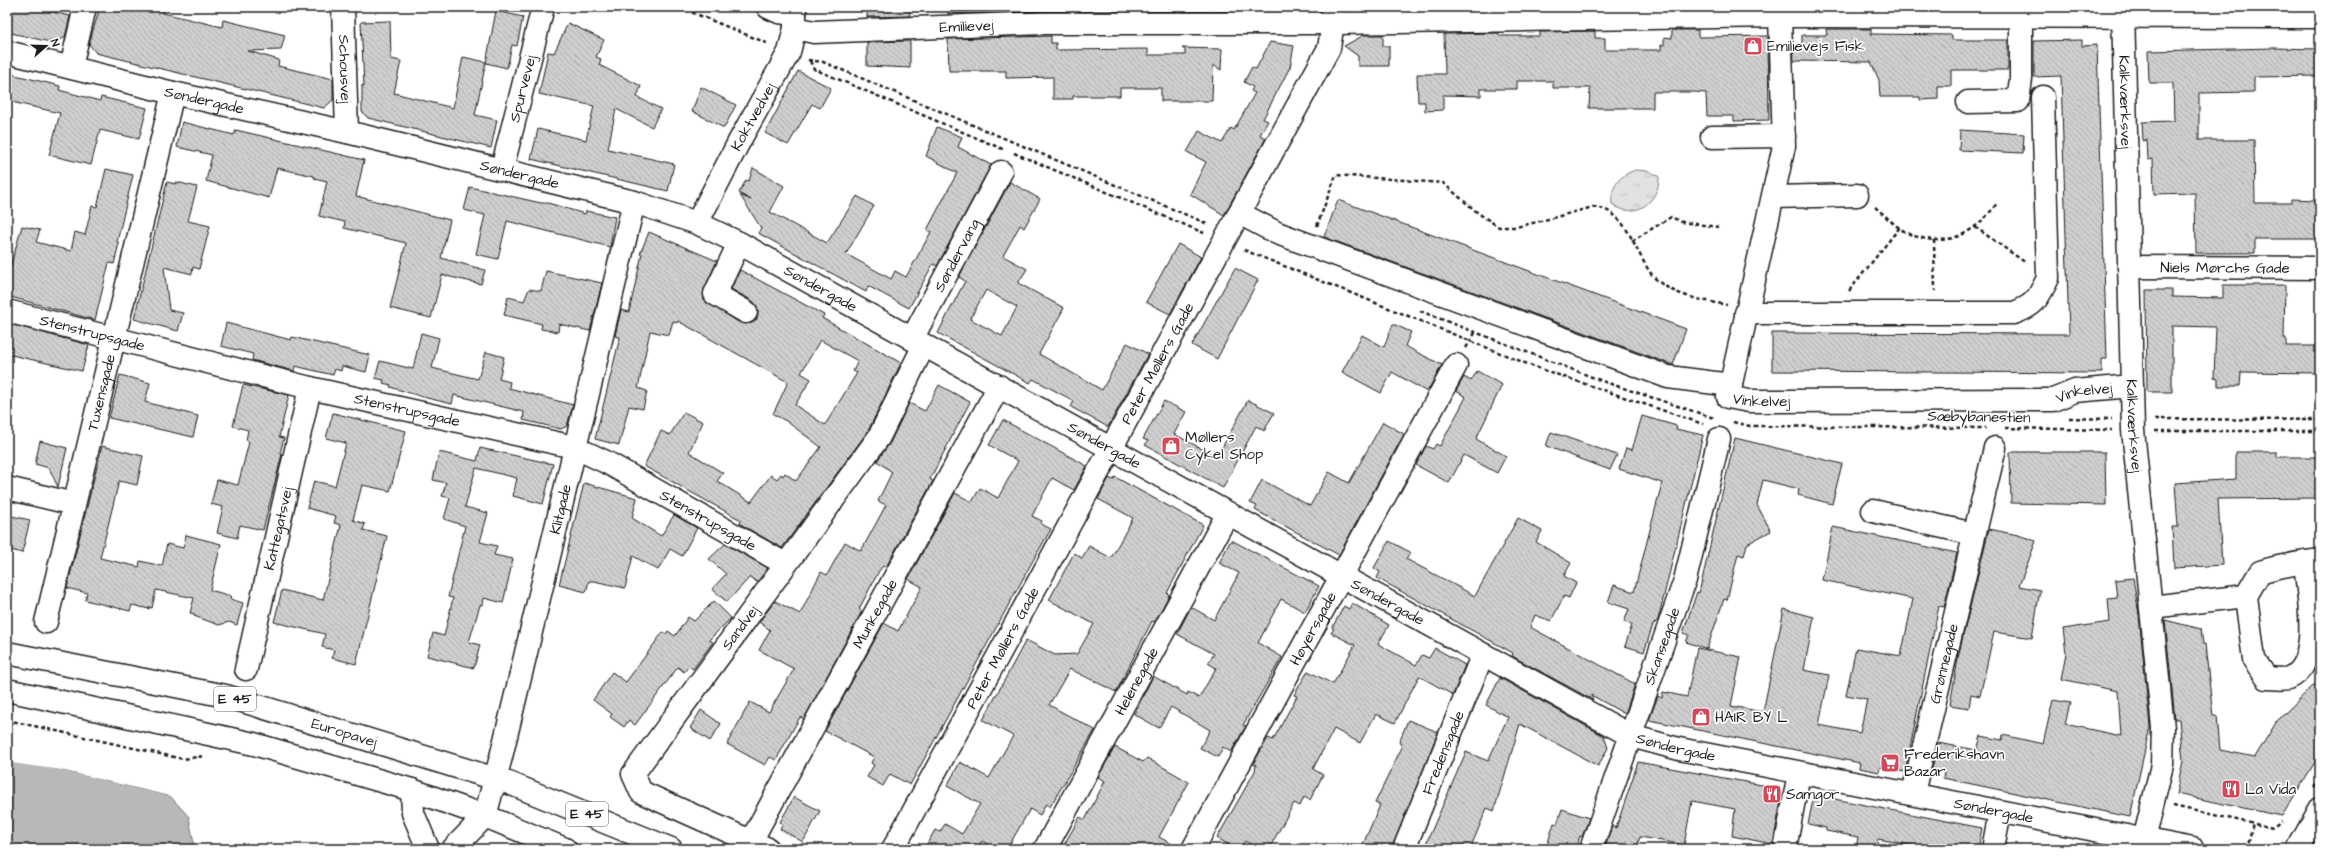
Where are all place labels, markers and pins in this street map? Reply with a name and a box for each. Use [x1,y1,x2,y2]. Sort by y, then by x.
shop icon: Emilievejs Fisk [1742,35,1764,57]
place label: Emilievejs Fisk [1767,36,1864,57]
place label: Møllers Cykel Shop [1185,427,1263,466]
shop icon: Møllers Cykel Shop [1160,435,1182,457]
shop icon: HAIR BY L [1690,706,1712,728]
place label: HAIR BY L [1715,707,1788,728]
place label: Frederikshavn Bazar [1904,744,2005,782]
supermarket icon: Frederikshavn Bazar [1879,752,1901,774]
restaurant icon: La Vida [2220,778,2242,800]
place label: La Vida [2245,779,2296,800]
restaurant icon: Samgor [1761,783,1783,805]
place label: Samgor [1786,784,1839,806]

